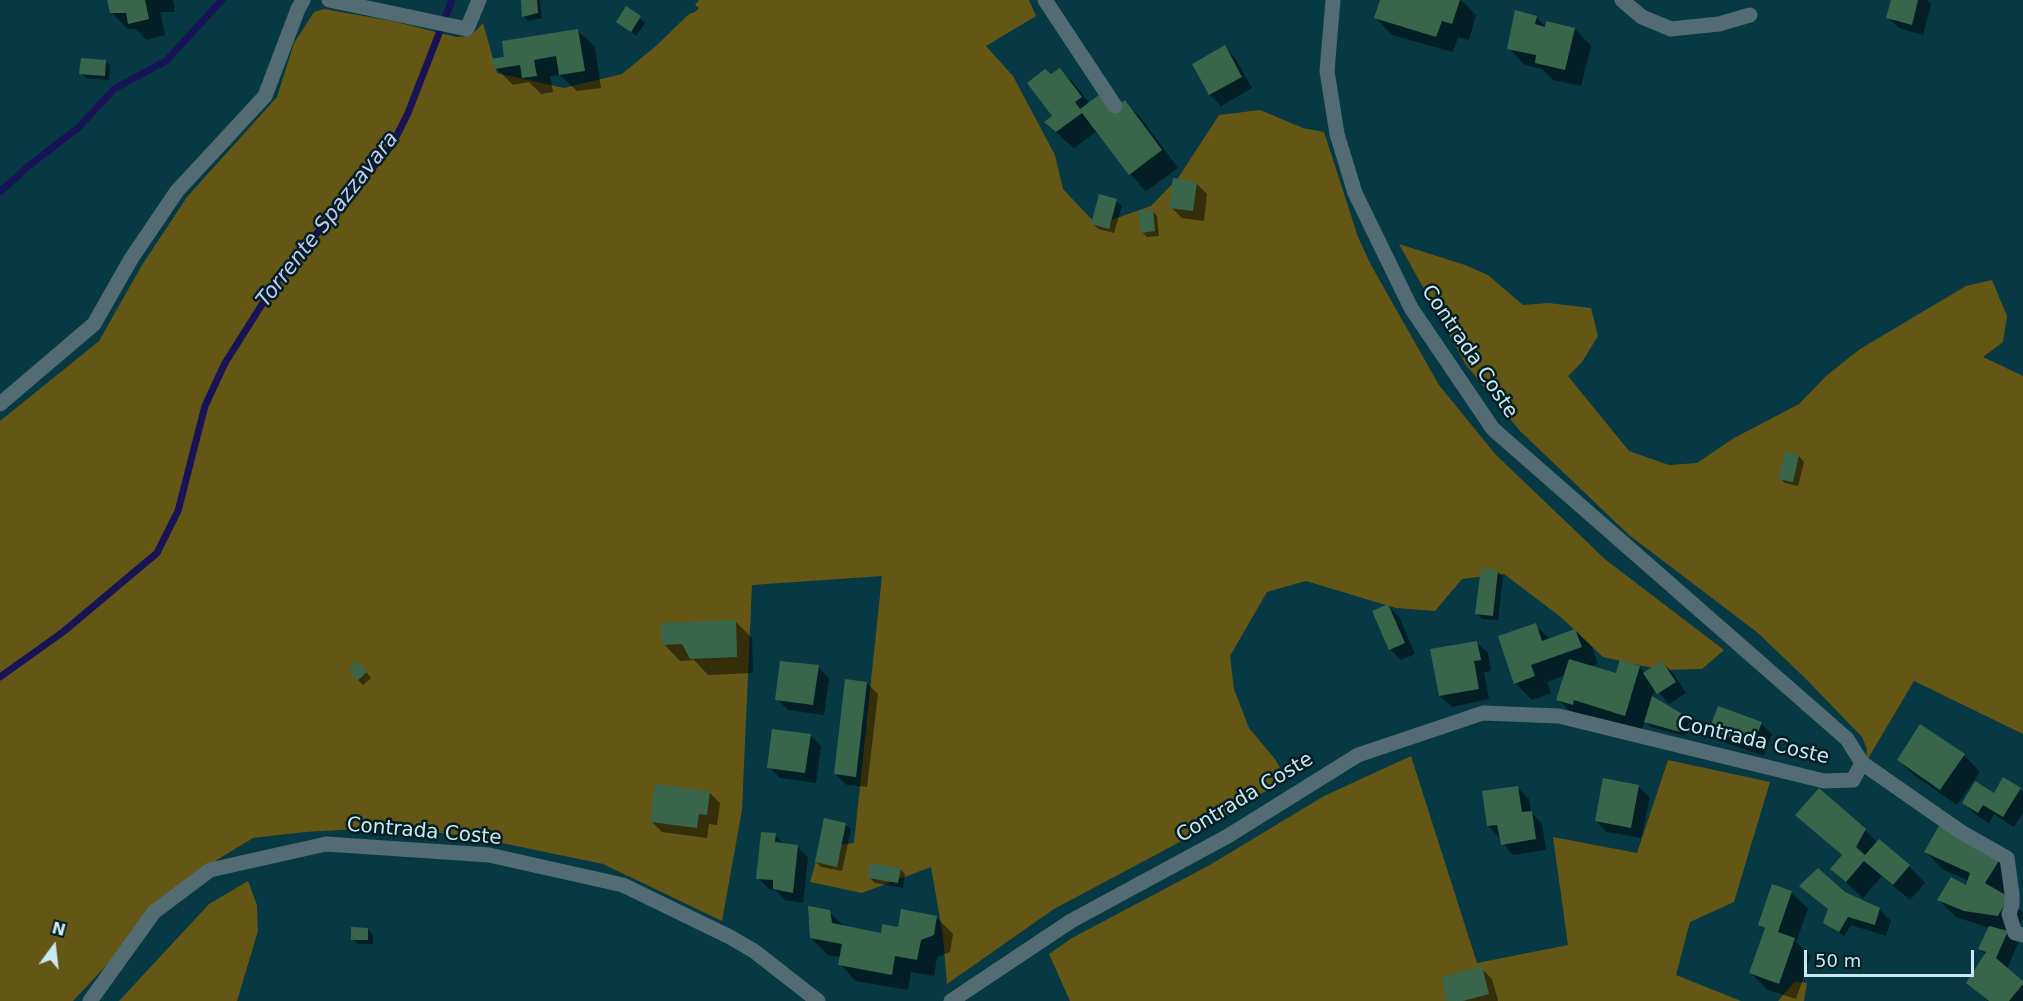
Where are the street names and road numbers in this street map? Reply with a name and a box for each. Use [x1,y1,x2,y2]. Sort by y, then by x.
street label: Contrada Coste [1416,281,1522,423]
street label: Contrada Coste [1675,712,1831,770]
street label: Contrada Coste [1172,748,1318,848]
street label: Contrada Coste [346,813,502,851]

